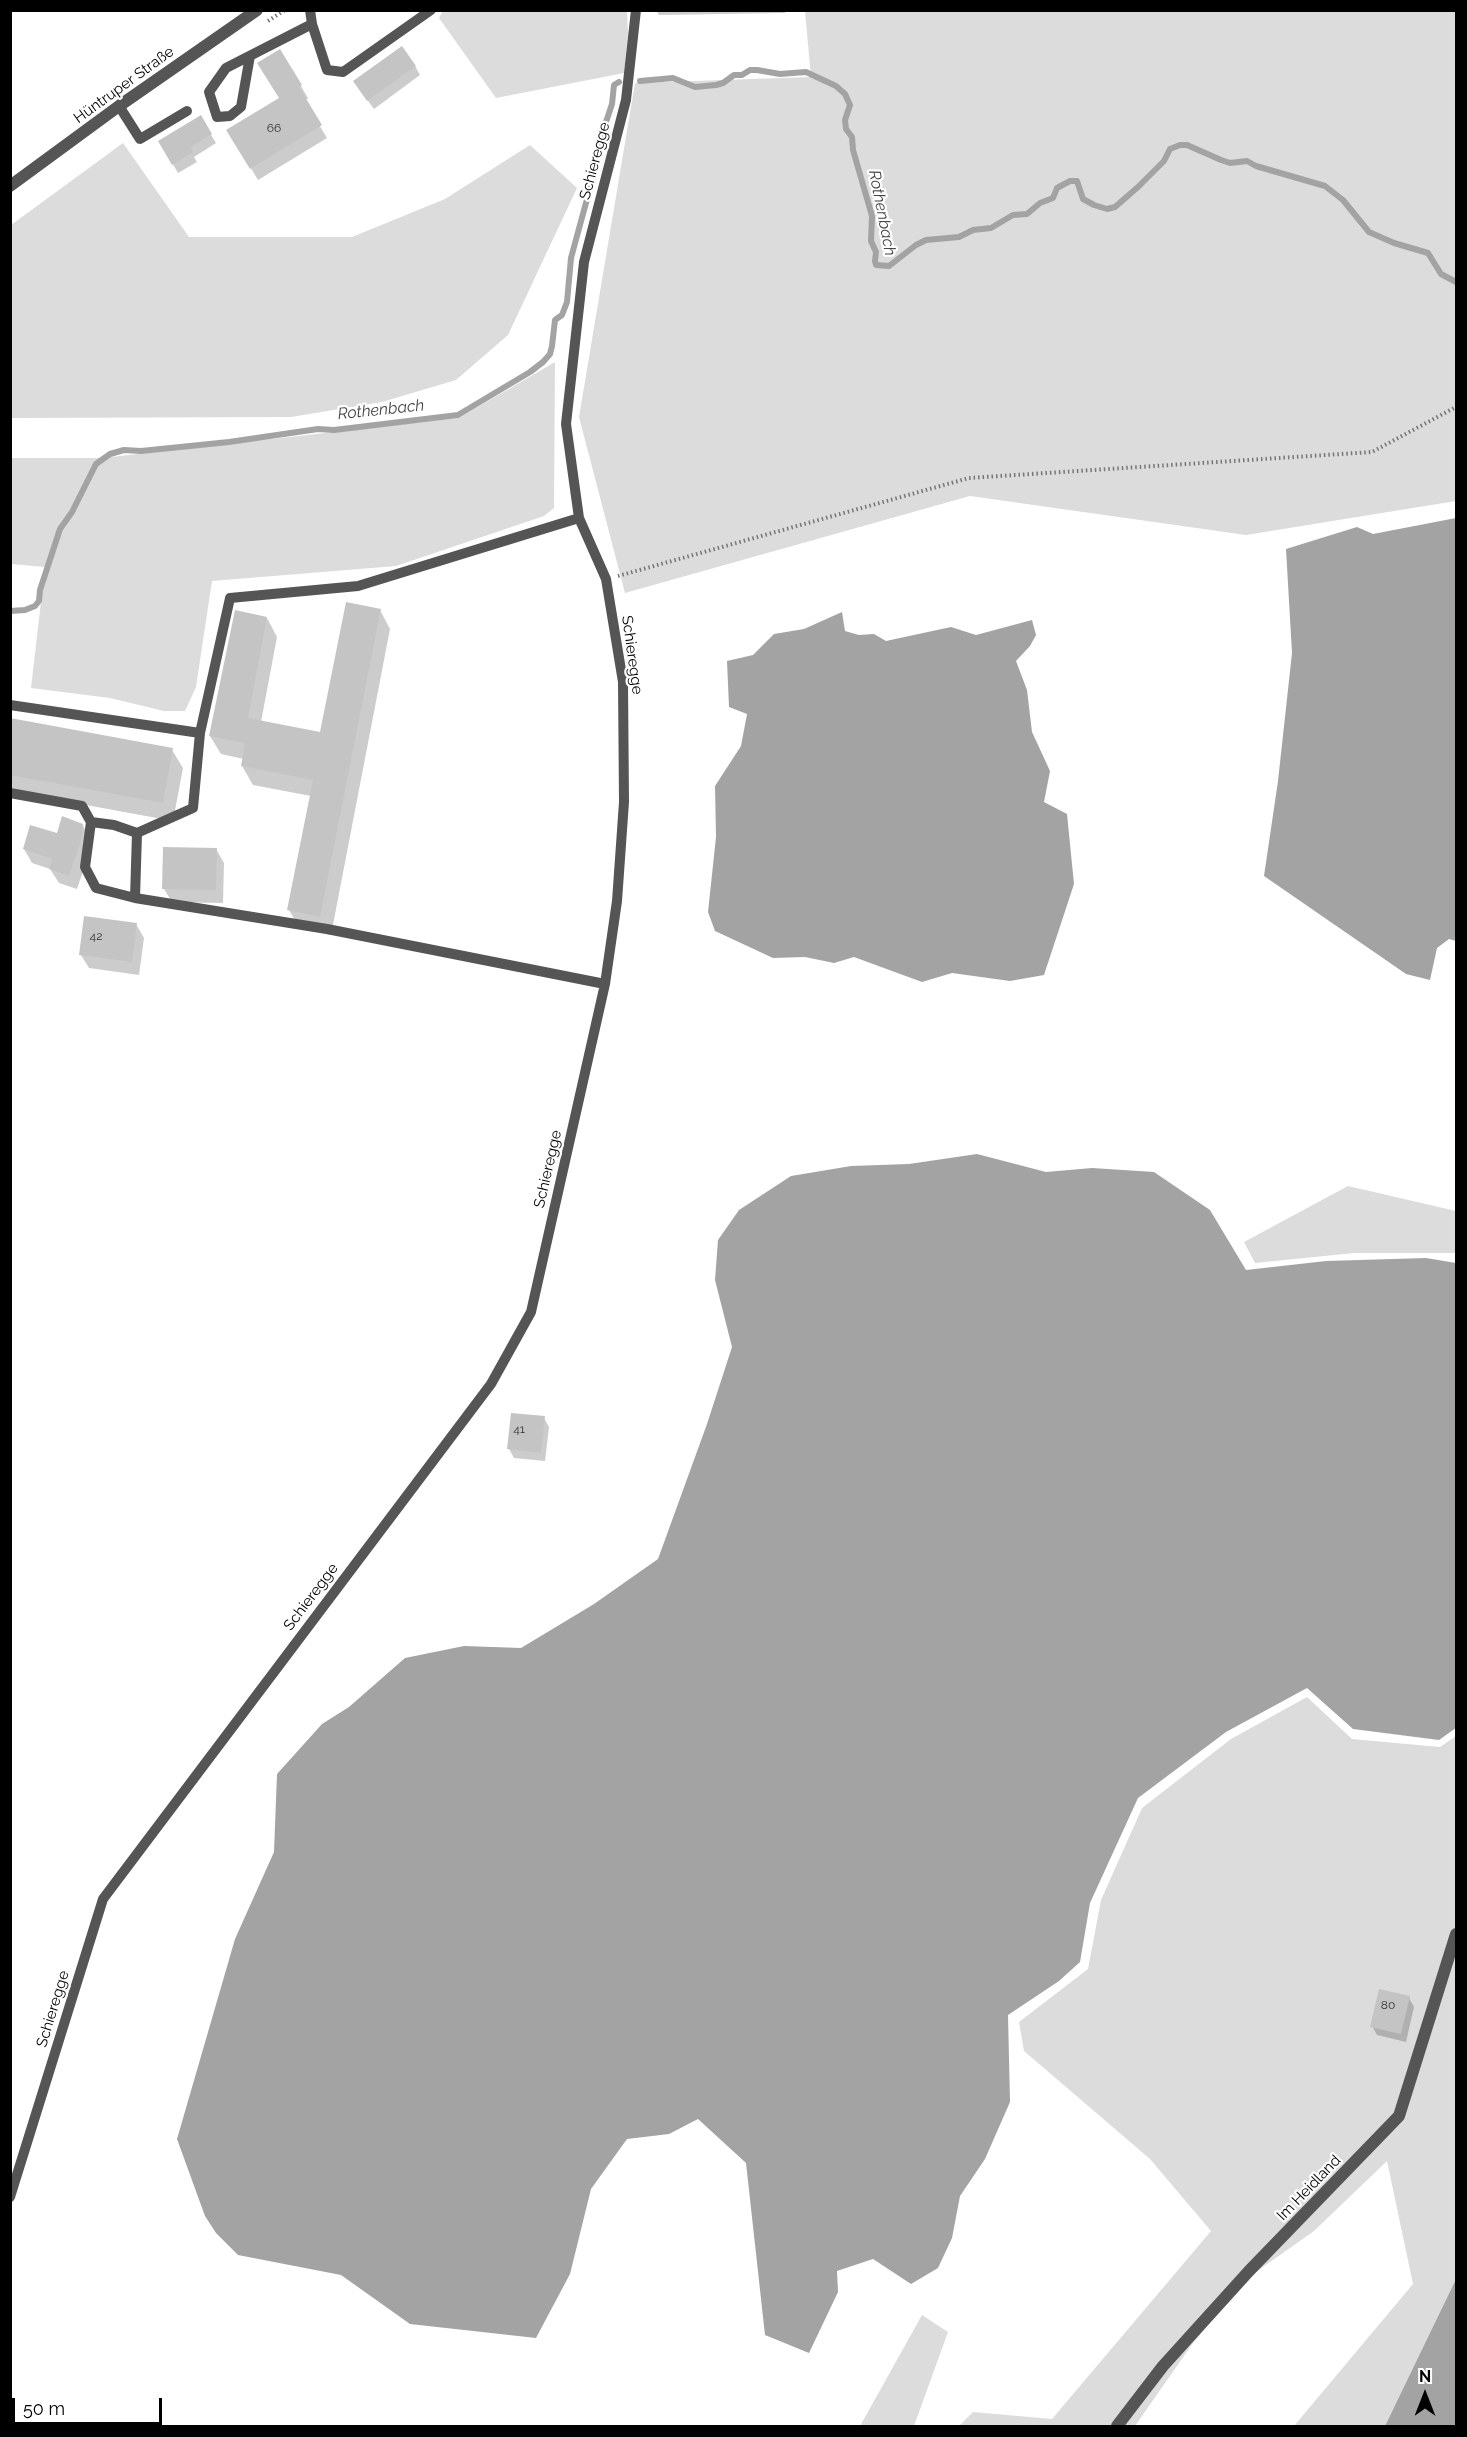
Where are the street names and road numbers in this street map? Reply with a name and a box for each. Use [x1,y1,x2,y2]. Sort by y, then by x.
street label: Hüntruper Straße [70,43,178,127]
street label: Schieregge [576,120,614,202]
street label: Schieregge [618,614,646,696]
street label: Schieregge [530,1128,566,1210]
street label: Schieregge [280,1560,342,1634]
street label: Schieregge [33,1968,73,2050]
street label: Im Heidland [1273,2152,1345,2224]

